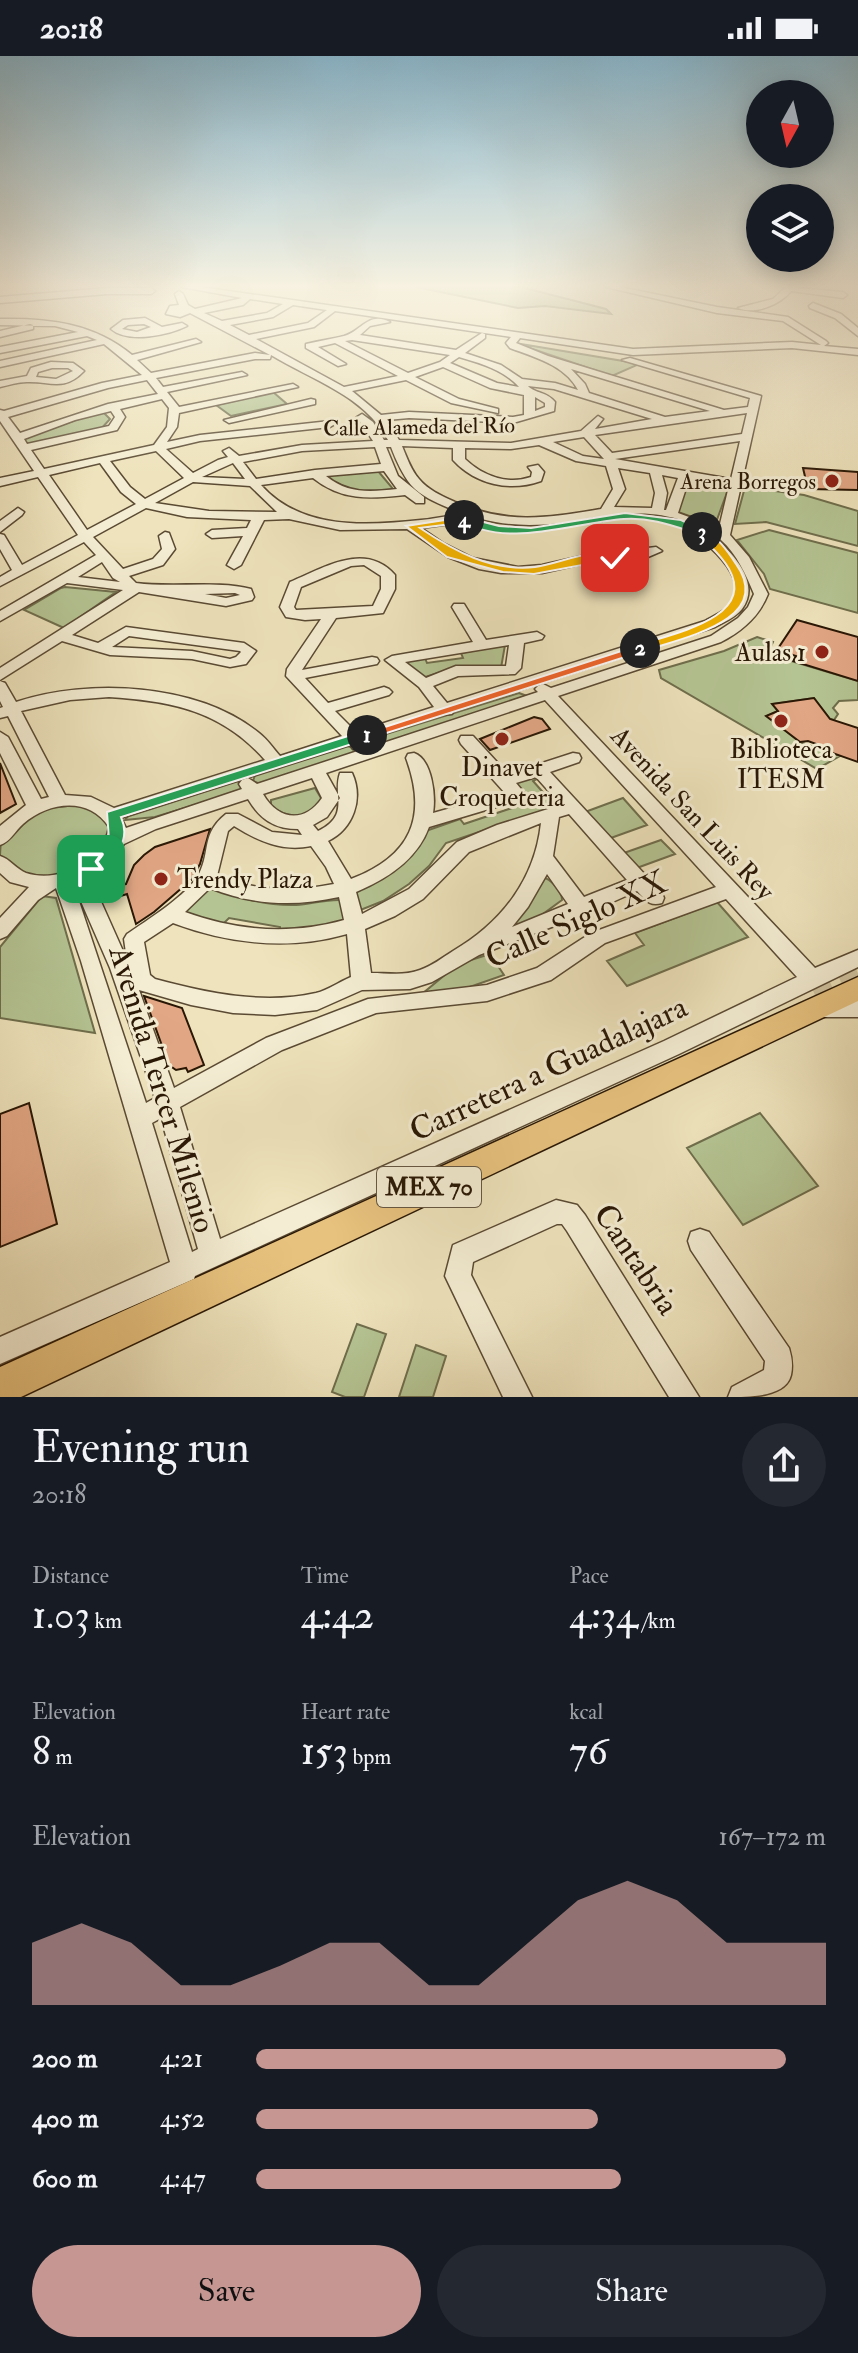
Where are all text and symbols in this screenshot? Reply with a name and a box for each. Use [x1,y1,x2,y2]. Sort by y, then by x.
text: 20:18 [40,10,103,47]
north arrow [746,80,834,168]
map controls [746,80,834,272]
button: layers [746,184,834,272]
street label: Calle Alameda del Río [323,411,515,443]
place label: Arena Borregos [679,468,816,496]
marker: Arena Borregos [823,472,841,490]
pin: 4 [444,500,484,540]
text: 4 [458,506,470,534]
pin: 3 [682,512,722,552]
text: 3 [698,518,706,546]
pin [581,524,649,592]
icon: check [593,536,637,580]
pin: 2 [620,628,660,668]
text: 2 [634,634,646,662]
place label: Aulas 1 [734,637,806,669]
marker: Aulas 1 [813,643,831,661]
marker: Biblioteca ITESM [772,712,790,730]
pin: 1 [347,715,387,755]
street label: Avenida San Luis Rey [603,720,781,907]
text: 1 [363,721,371,749]
marker: Dinavet Croqueteria [493,730,511,748]
place label: Biblioteca ITESM [730,734,833,796]
place label: Dinavet Croqueteria [439,752,565,814]
pin [57,835,125,903]
icon: arrive [69,847,113,891]
street label: Calle Siglo XX [479,862,674,978]
place label: Trendy Plaza [177,864,313,896]
marker: Trendy Plaza [152,870,170,888]
street label: Avenida Tercer Milenio [99,940,225,1238]
street label: Carretera a Guadalajara [403,987,694,1151]
road number: MEX 70 [377,1167,481,1207]
street label: Cantabria [585,1196,688,1323]
text: Evening run [32,1421,250,1476]
button: share [742,1423,826,1507]
text: 20:18 [32,1479,86,1511]
text: Distance [32,1562,109,1590]
text: Time [301,1562,349,1590]
text: Pace [569,1562,609,1590]
text: 1.03 [32,1590,90,1641]
text: 4:42 [301,1590,374,1641]
text: 4:34 [569,1590,638,1641]
text: km [90,1607,122,1635]
text: /km [638,1607,675,1635]
text: Elevation [32,1698,116,1726]
text: Heart rate [301,1698,390,1726]
text: kcal [569,1698,603,1726]
text: 8 [32,1726,51,1777]
text: 153 [301,1726,348,1777]
text: 76 [569,1726,608,1777]
text: m [51,1743,72,1771]
text: bpm [348,1743,391,1771]
text: Elevation [32,1821,131,1853]
text: 167–172 m [719,1821,826,1853]
text: 200 m [32,2043,97,2075]
text: 4:21 [160,2043,203,2075]
text: 400 m [32,2103,98,2135]
text: 4:52 [160,2103,205,2135]
text: 600 m [32,2163,97,2195]
text: 4:47 [160,2163,206,2195]
button: Save [32,2245,421,2337]
button: Share [437,2245,826,2337]

